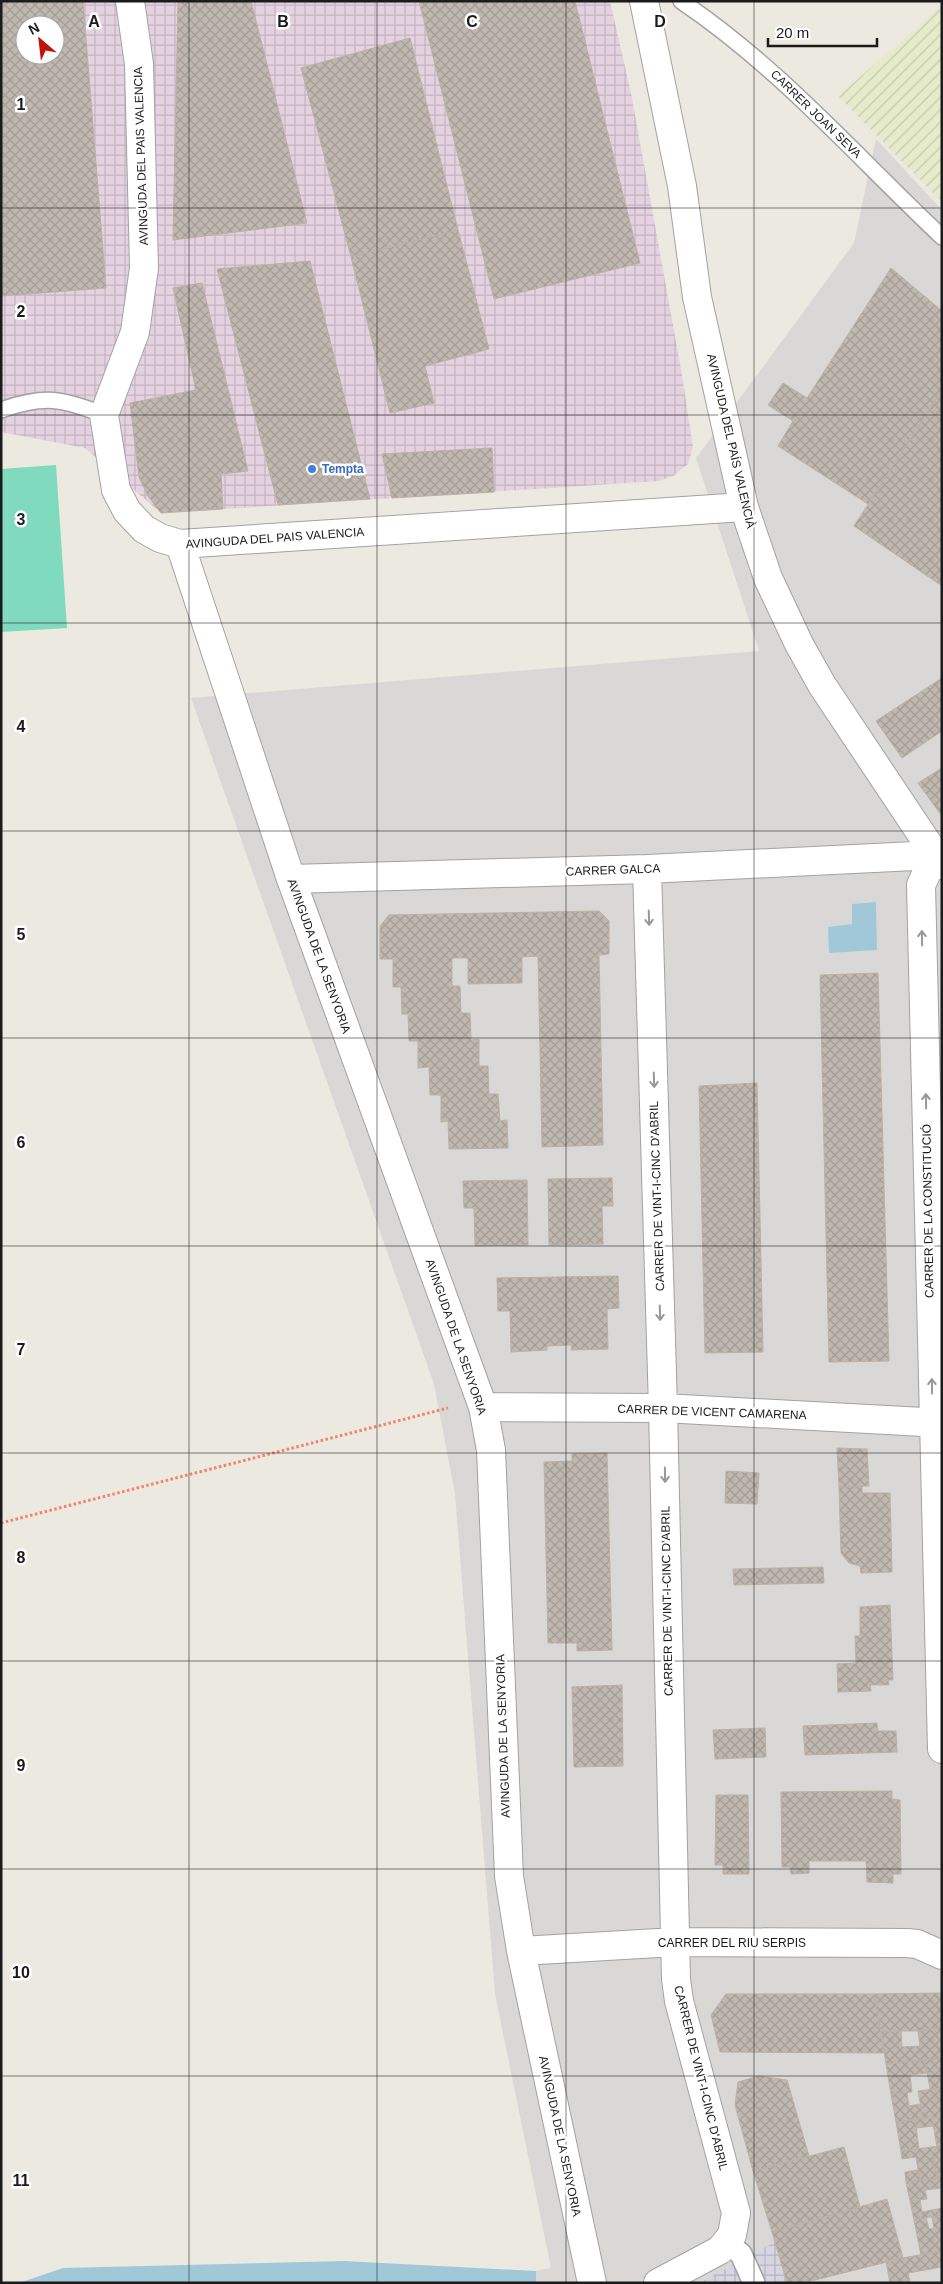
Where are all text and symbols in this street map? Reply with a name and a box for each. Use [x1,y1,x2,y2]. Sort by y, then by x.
text: A [88,13,100,30]
text: B [277,13,289,30]
text: C [466,13,478,30]
text: D [654,13,666,30]
north arrow [15,15,65,65]
scale bar [768,15,877,47]
text: N [26,19,42,38]
text: 20 m [776,24,809,41]
street label: AVINGUDA DEL PAIS VALENCIA [131,66,151,246]
street label: CARRER JOAN SEVA [768,67,864,161]
text: 1 [17,96,26,113]
text: 2 [17,303,26,320]
street label: AVINGUDA DEL PAÍS VALENCIÀ [704,352,759,530]
place label: Tempta [322,462,364,476]
marker: Tempta [306,463,318,475]
text: 3 [17,511,26,528]
street label: AVINGUDA DEL PAIS VALENCIA [185,525,365,551]
text: 4 [17,718,26,735]
street label: CARRER GALCA [565,861,661,879]
street label: AVINGUDA DE LA SENYORIA [284,877,354,1035]
one-way arrow [644,910,654,926]
text: 5 [17,926,26,943]
one-way arrow [917,931,927,947]
one-way arrow [649,1072,658,1088]
one-way arrow [921,1093,931,1110]
street label: CARRER DE VINT-I-CINC D'ABRIL [647,1100,667,1291]
street label: CARRER DE LA CONSTITUCIÓ [918,1124,937,1298]
text: 6 [17,1134,26,1151]
street label: AVINGUDA DE LA SENYORIA [423,1257,489,1417]
one-way arrow [656,1305,665,1321]
text: 7 [17,1341,26,1358]
one-way arrow [927,1378,937,1394]
street label: CARRER DE VICENT CAMARENA [617,1402,807,1422]
one-way arrow [660,1467,669,1483]
street label: CARRER DE VINT-I-CINC D'ABRIL [658,1505,676,1696]
text: 8 [17,1549,26,1566]
street label: AVINGUDA DE LA SENYORIA [493,1654,513,1818]
text: 9 [17,1757,26,1774]
street label: CARRER DEL RIU SERPIS [658,1936,806,1950]
text: 10 [12,1964,30,1981]
street label: CARRER DE VINT-I-CINC D'ABRIL [671,1984,731,2172]
street label: AVINGUDA DE LA SENYORIA [536,2054,584,2218]
text: 11 [13,2172,30,2189]

